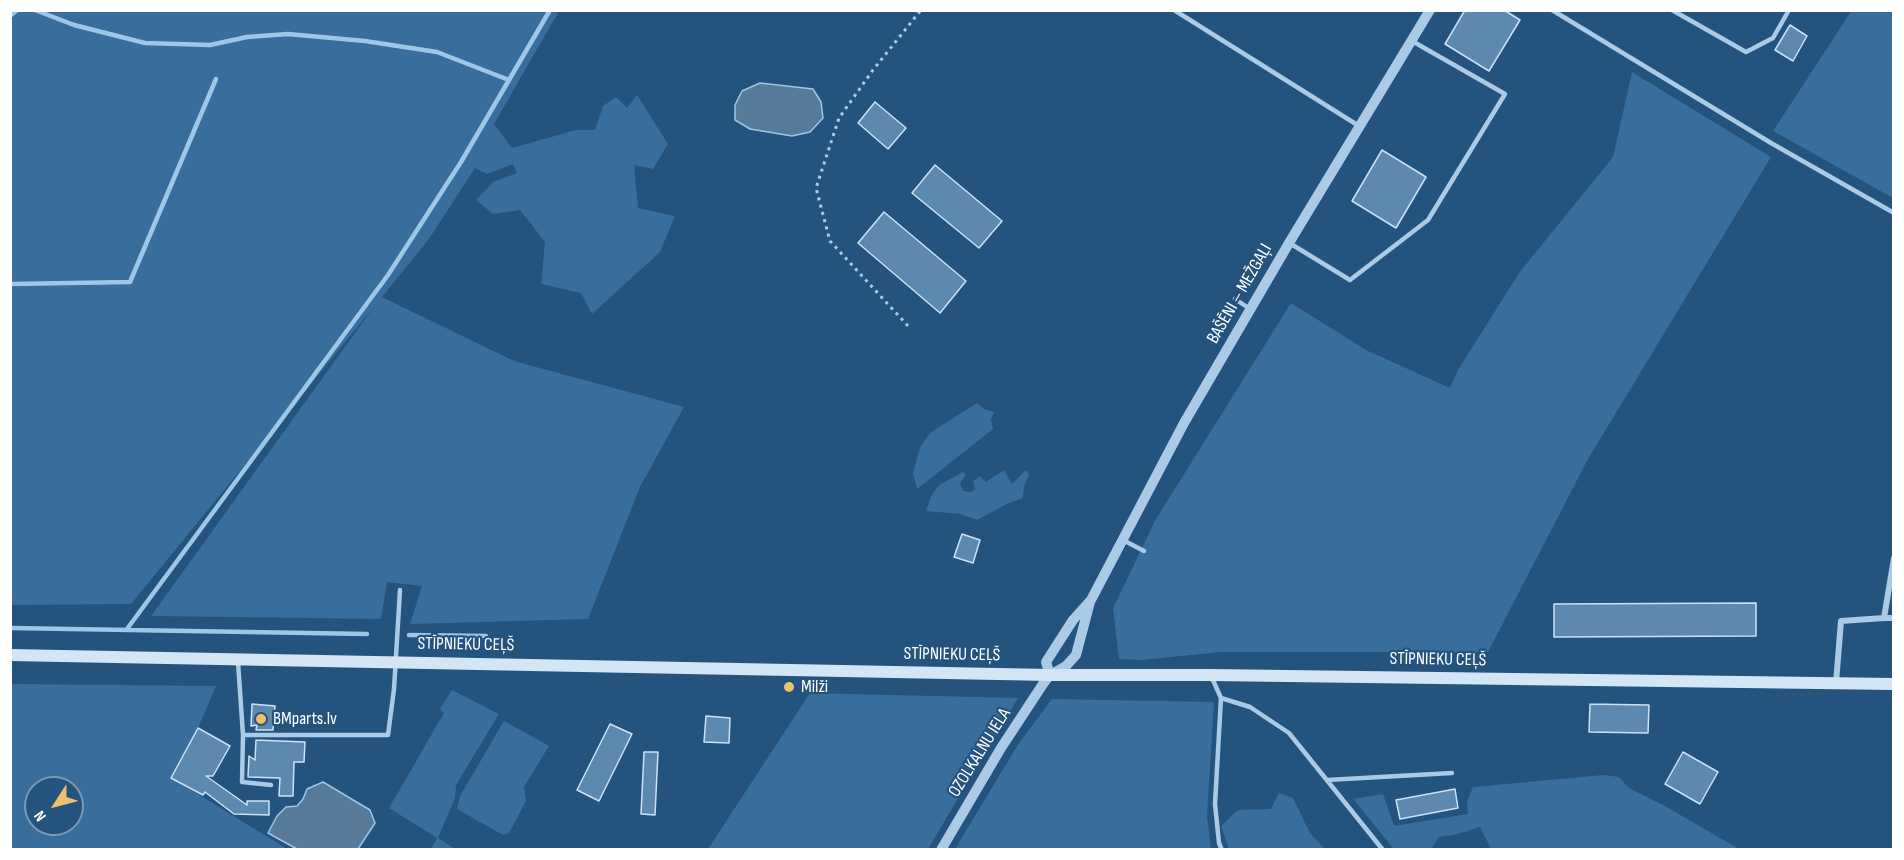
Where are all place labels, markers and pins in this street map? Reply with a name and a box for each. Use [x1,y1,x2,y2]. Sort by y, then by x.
place label: Milži [801,676,828,698]
marker: Milži [782,680,796,694]
place label: BMparts.lv [273,708,337,730]
marker: BMparts.lv [254,712,268,726]

